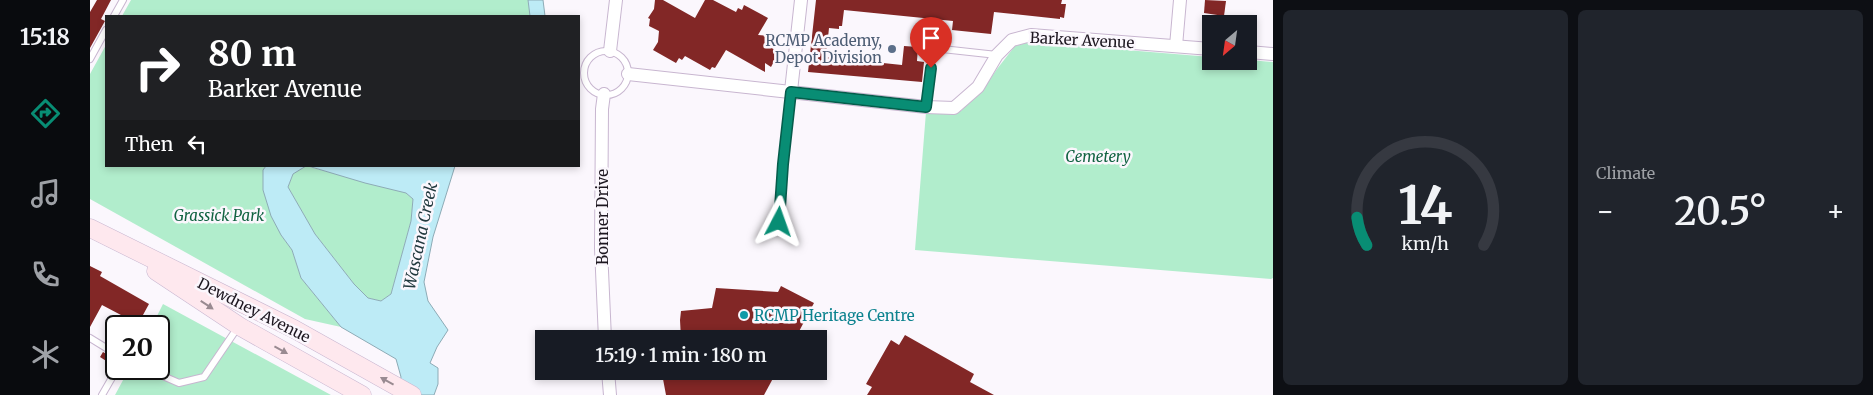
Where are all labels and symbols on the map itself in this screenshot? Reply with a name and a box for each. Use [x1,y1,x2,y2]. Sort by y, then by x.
north arrow [1202,15,1258,70]
pin [910,17,952,68]
street label: Barker Avenue [1029,28,1135,52]
place label: RCMP Academy, Depot Division [765,31,882,67]
marker: RCMP Academy, Depot Division [886,43,898,55]
park label: Cemetery [1065,147,1131,166]
street label: Bonner Drive [593,169,612,265]
water label: Wascana Creek [399,180,441,291]
position arrow [752,195,804,247]
park label: Grassick Park [174,206,265,225]
street label: Dewdney Avenue [194,273,314,347]
one-way arrow [200,300,214,310]
place label: RCMP Heritage Centre [754,306,915,325]
marker: RCMP Heritage Centre [738,309,750,321]
speed limit sign: 20 [105,315,170,380]
one-way arrow [274,346,289,354]
one-way arrow [381,377,394,386]

